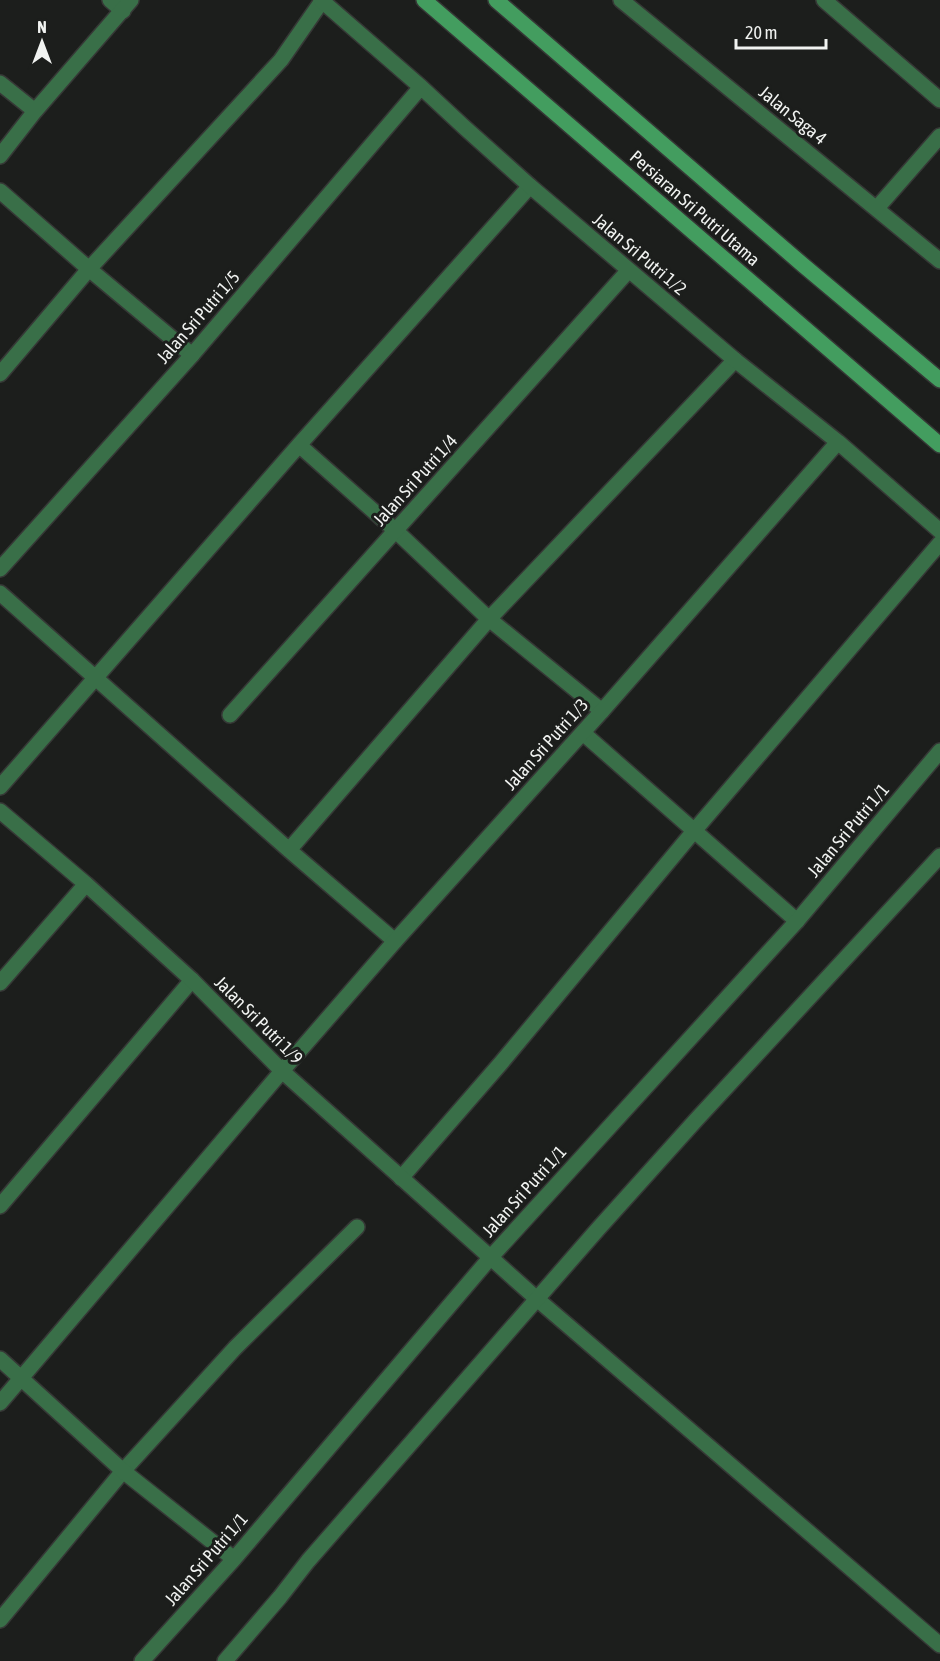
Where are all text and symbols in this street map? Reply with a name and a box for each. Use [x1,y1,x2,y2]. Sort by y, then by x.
north arrow [12,12,72,72]
scale bar [736,12,826,50]
text: N [37,18,47,36]
text: 20 m [745,22,777,43]
street label: Jalan Saga 4 [755,81,831,149]
street label: Persiaran Sri Putri Utama [626,146,764,270]
street label: Jalan Sri Putri 1/2 [589,209,691,299]
street label: Jalan Sri Putri 1/5 [152,267,244,367]
street label: Jalan Sri Putri 1/4 [369,430,461,530]
street label: Jalan Sri Putri 1/3 [500,694,592,794]
street label: Jalan Sri Putri 1/1 [803,779,893,881]
street label: Jalan Sri Putri 1/9 [211,972,307,1068]
street label: Jalan Sri Putri 1/1 [478,1141,570,1241]
street label: Jalan Sri Putri 1/1 [160,1509,252,1609]

